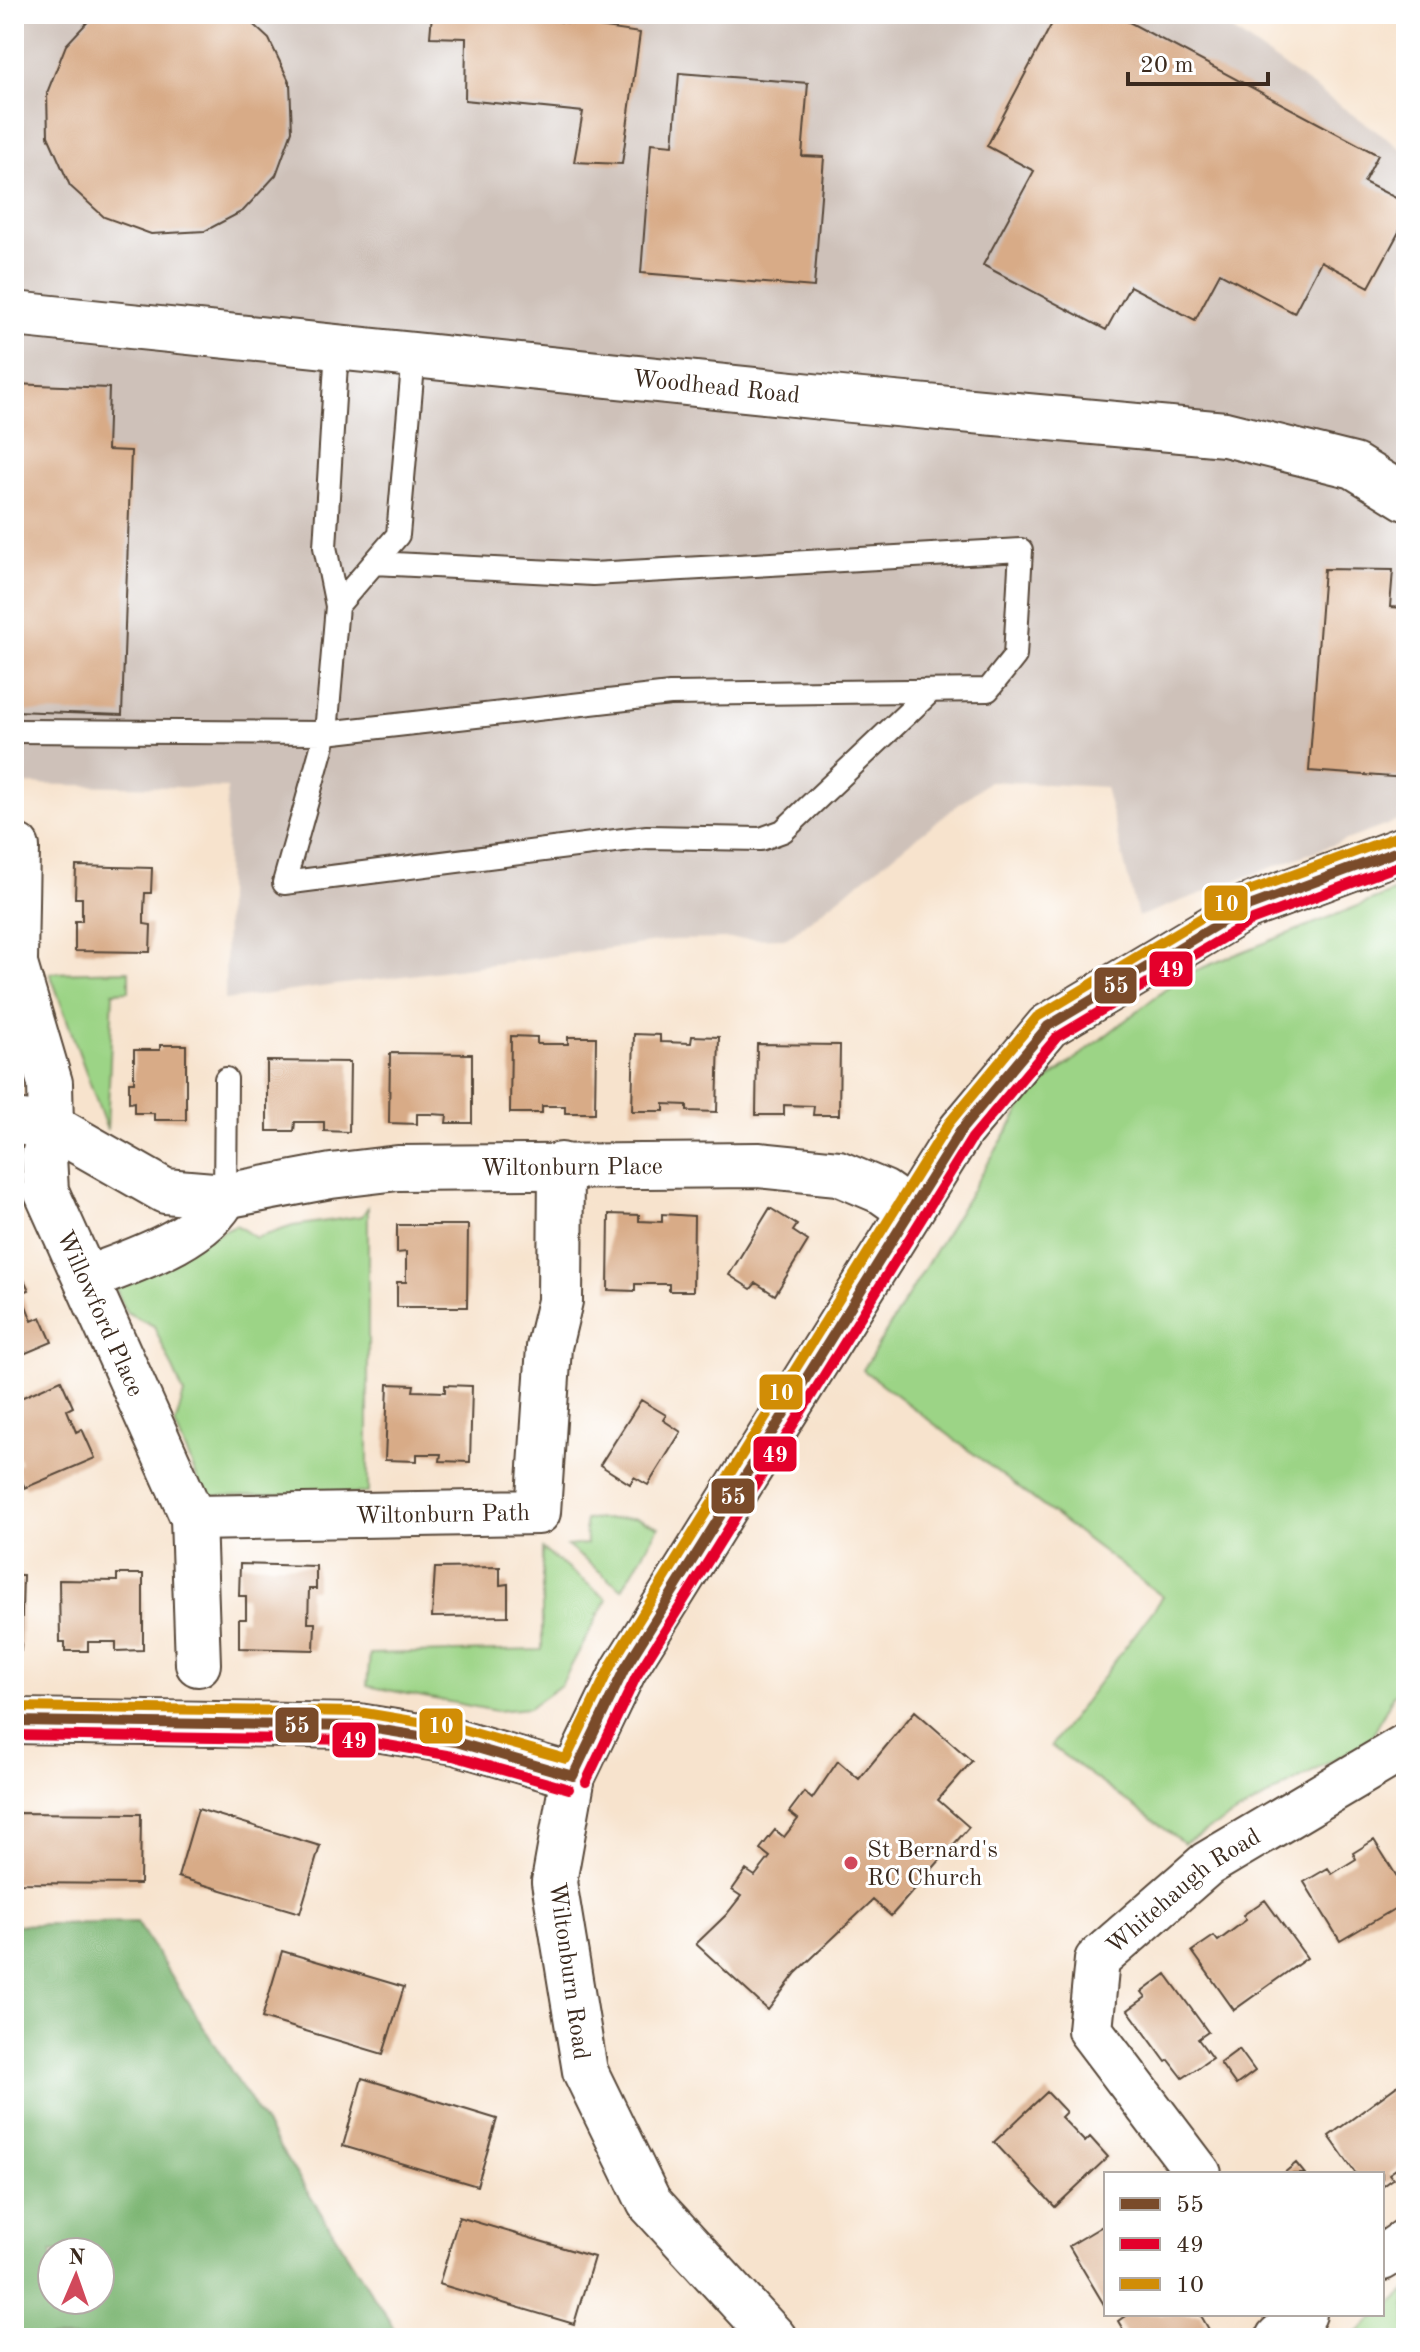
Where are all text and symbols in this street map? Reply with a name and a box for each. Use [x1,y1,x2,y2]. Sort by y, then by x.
scale bar [1128,36,1268,86]
text: 20 m [1140,54,1194,78]
street label: Woodhead Road [631,368,801,409]
line badge: 10 [1203,884,1249,922]
text: 10 [1213,894,1239,916]
line badge: 49 [1148,950,1194,988]
text: 49 [1158,960,1184,982]
line badge: 55 [1093,966,1138,1005]
text: 55 [1103,976,1129,998]
street label: Wiltonburn Place [481,1156,663,1181]
street label: Willowford Place [51,1227,147,1401]
line badge: 10 [758,1373,804,1411]
text: 10 [768,1383,794,1405]
line badge: 49 [752,1435,798,1473]
text: 49 [762,1445,788,1467]
line badge: 55 [710,1477,756,1515]
text: 55 [720,1487,746,1509]
street label: Wiltonburn Path [356,1502,530,1529]
line badge: 55 [274,1706,320,1744]
line badge: 10 [418,1707,464,1745]
text: 55 [284,1716,310,1738]
text: 10 [428,1716,454,1738]
line badge: 49 [331,1721,377,1759]
text: 49 [341,1731,367,1753]
street label: Whitehaugh Road [1103,1825,1265,1960]
place label: St Bernard's RC Church [867,1839,998,1891]
marker: St Bernard's RC Church [842,1854,860,1872]
street label: Wiltonburn Road [544,1881,592,2062]
legend [1104,2172,1384,2316]
text: 55 [1176,2194,1204,2218]
text: 49 [1176,2234,1204,2258]
north arrow [36,2236,116,2316]
text: N [68,2247,86,2269]
text: 10 [1176,2274,1204,2298]

